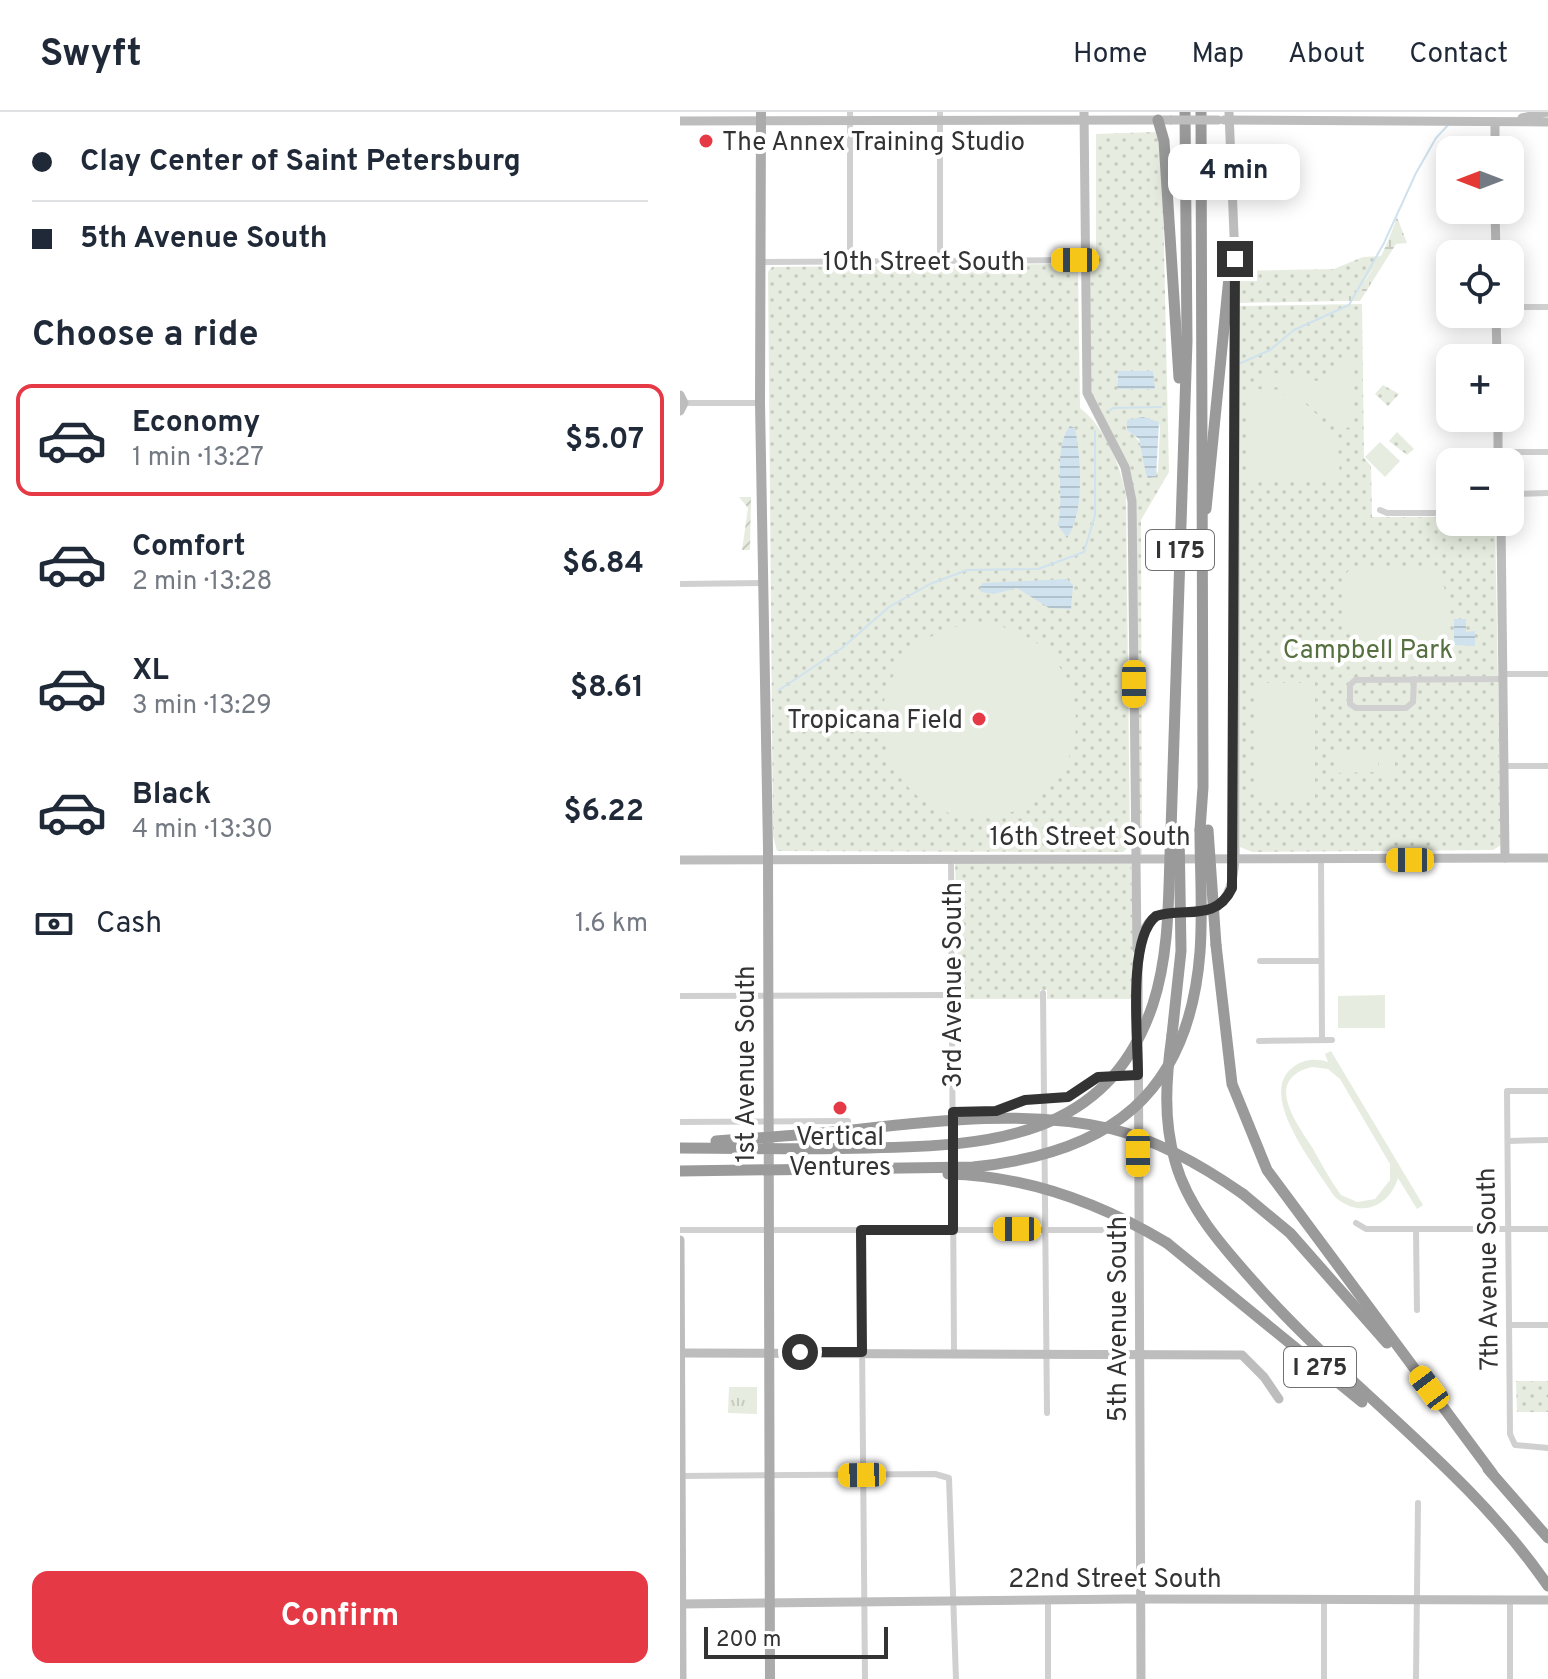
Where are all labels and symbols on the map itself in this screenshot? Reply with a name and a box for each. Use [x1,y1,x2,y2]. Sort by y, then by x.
place label: The Annex Training Studio [722,127,1025,160]
marker: The Annex Training Studio [697,132,715,150]
north arrow [1436,136,1524,224]
callout: 4 min [1169,143,1301,199]
route end [1217,241,1253,277]
street label: 10th Street South [823,247,1025,280]
car [1051,248,1099,272]
road number: I 175 [1146,530,1214,570]
park label: Campbell Park [1283,635,1453,668]
car [1122,660,1146,708]
place label: Tropicana Field [787,705,963,738]
marker: Tropicana Field [970,710,988,728]
street label: 16th Street South [989,822,1191,855]
car [1386,848,1434,872]
street label: 3rd Avenue South [938,882,971,1088]
street label: 1st Avenue South [731,965,764,1163]
marker: Vertical Ventures [831,1099,849,1117]
place label: Vertical Ventures [789,1122,891,1185]
car [1126,1129,1150,1177]
street label: 7th Avenue South [1471,1167,1508,1371]
street label: 5th Avenue South [1103,1216,1136,1422]
car [993,1217,1041,1241]
route start [782,1334,818,1370]
road number: I 275 [1284,1347,1356,1387]
car [1405,1362,1453,1414]
car [838,1463,886,1487]
street label: 22nd Street South [1008,1564,1222,1597]
scale bar [704,1623,888,1659]

